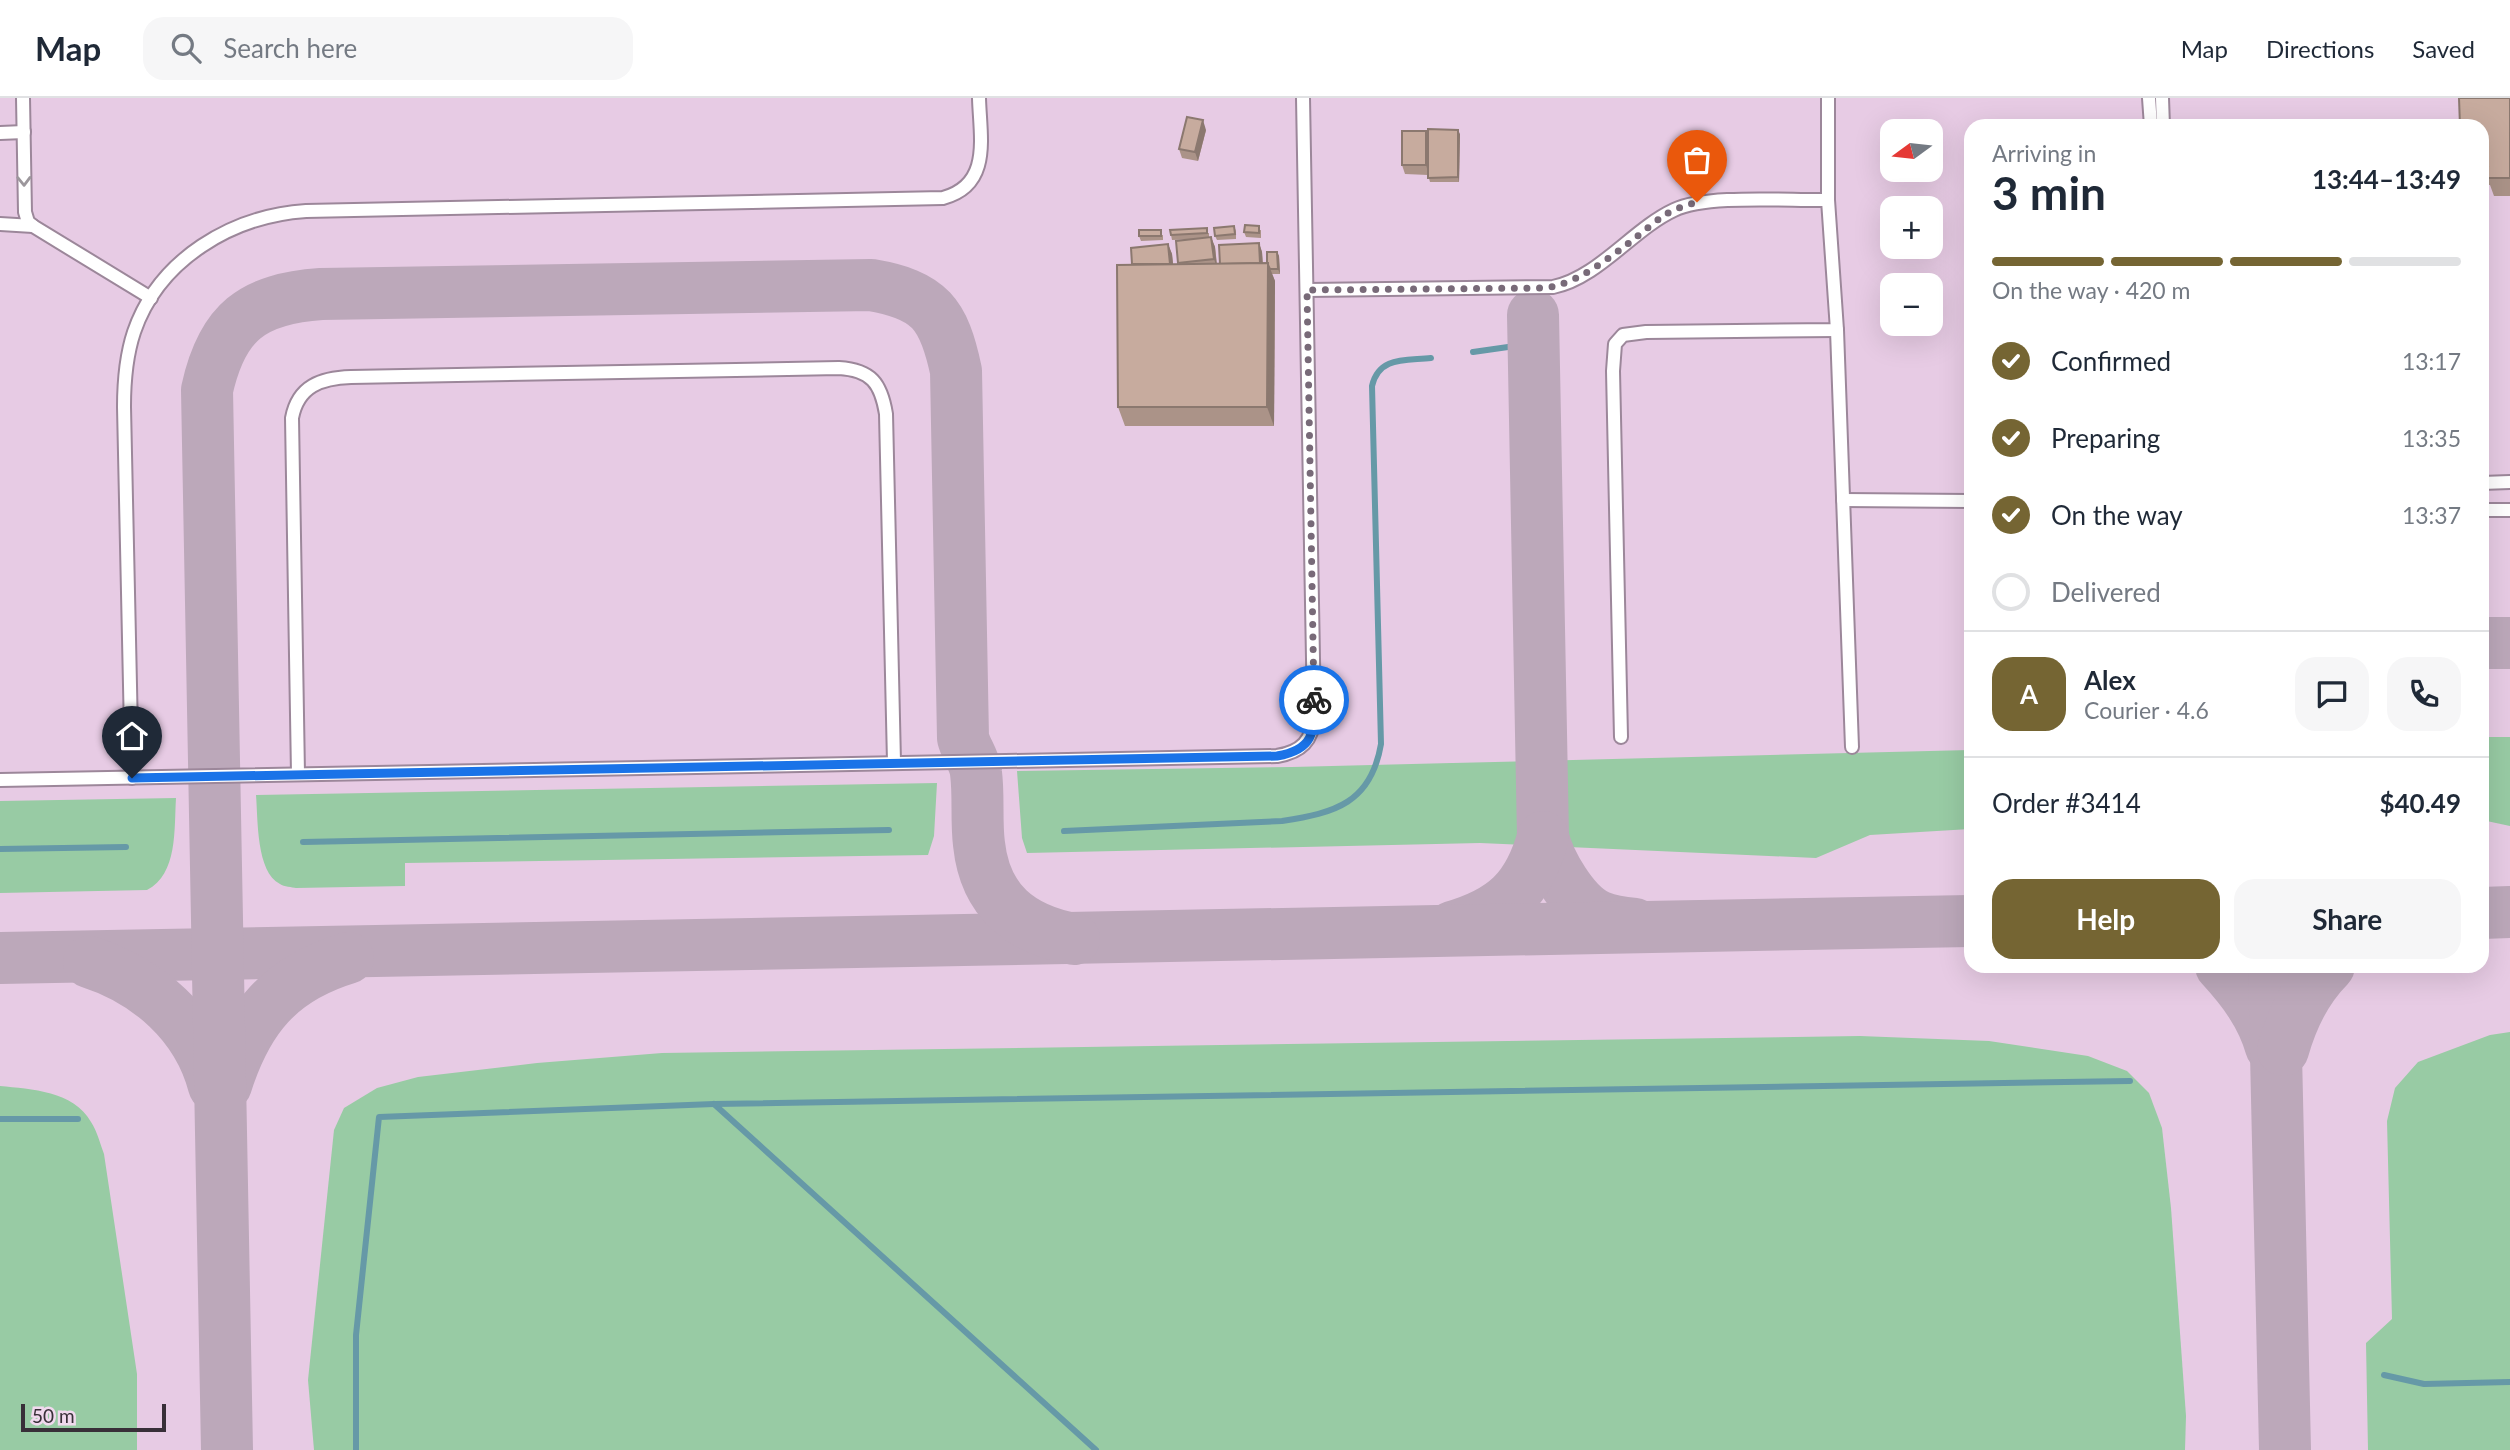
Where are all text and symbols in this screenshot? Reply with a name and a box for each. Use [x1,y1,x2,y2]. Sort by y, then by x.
search box [143,17,633,80]
text: Map [35,28,101,68]
icon: search [167,29,205,67]
text: Search here [223,32,357,64]
text: Map [2181,34,2228,63]
text: Directions [2266,34,2374,63]
text: Saved [2412,34,2475,63]
north arrow [1880,119,1942,182]
map controls [1880,119,1943,336]
pin [1667,130,1727,202]
text: Arriving in [1992,139,2096,167]
icon: bag [1678,141,1716,179]
text: 13:44–13:49 [2312,163,2461,195]
text: 3 min [1992,165,2106,220]
one-way arrow [17,175,32,186]
button: + [1880,196,1943,259]
button: − [1880,273,1943,336]
text: On the way · 420 m [1992,276,2191,304]
icon: check [1992,342,2030,380]
text: Confirmed [2051,345,2171,377]
text: 13:17 [2402,347,2461,375]
icon: check [1992,419,2030,457]
text: Preparing [2051,422,2160,454]
text: 13:35 [2402,424,2461,452]
icon: check [1992,496,2030,534]
text: On the way [2051,499,2183,531]
text: 13:37 [2402,501,2461,529]
text: Delivered [2051,576,2161,608]
button: chat [2295,657,2369,731]
button: phone [2387,657,2461,731]
text: Alex [2084,664,2136,696]
courier [1279,665,1349,735]
text: A [2020,678,2038,710]
icon: bike [1295,681,1333,719]
text: Courier · 4.6 [2084,696,2209,724]
pin [102,706,162,778]
icon: home [113,717,151,755]
text: Order #3414 [1992,787,2141,819]
text: $40.49 [2379,787,2461,819]
button: Help [1992,879,2220,959]
button: Share [2234,879,2461,959]
scale bar [21,1401,166,1433]
text: 50 m [32,1404,75,1427]

